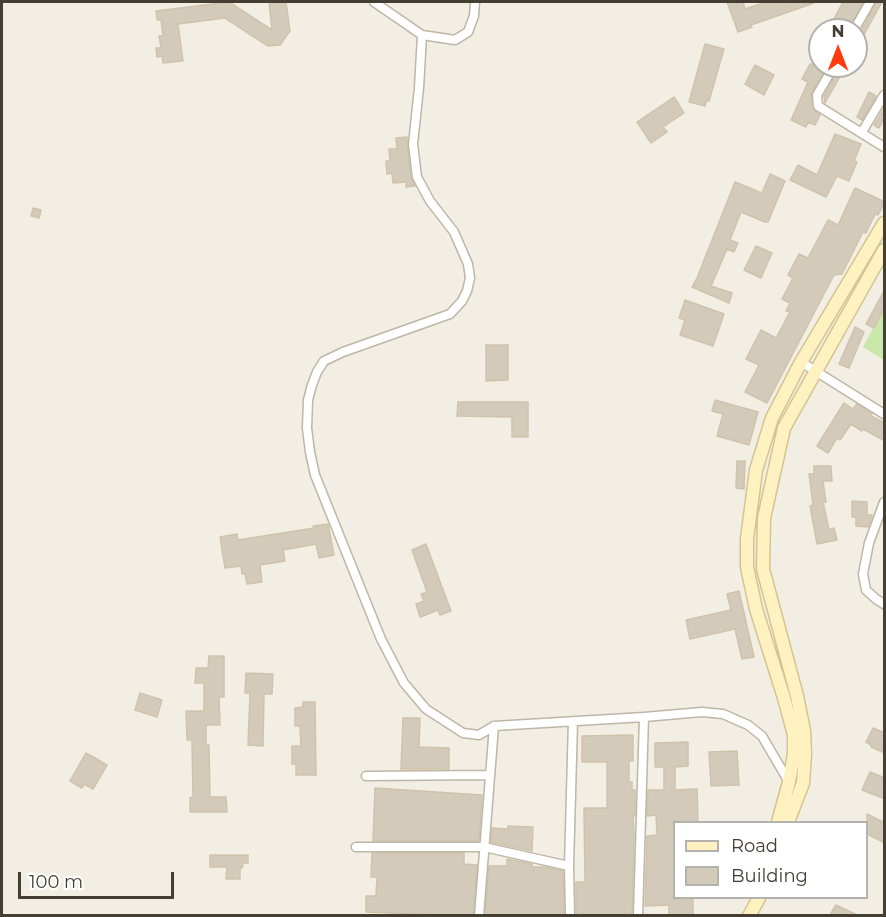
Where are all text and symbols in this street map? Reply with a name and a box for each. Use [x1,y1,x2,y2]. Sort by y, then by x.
north arrow [808,18,868,78]
text: N [832,22,844,41]
legend [673,821,868,899]
text: Road [731,835,778,857]
scale bar [21,860,177,898]
text: Building [731,865,808,887]
text: 100 m [29,871,83,893]

